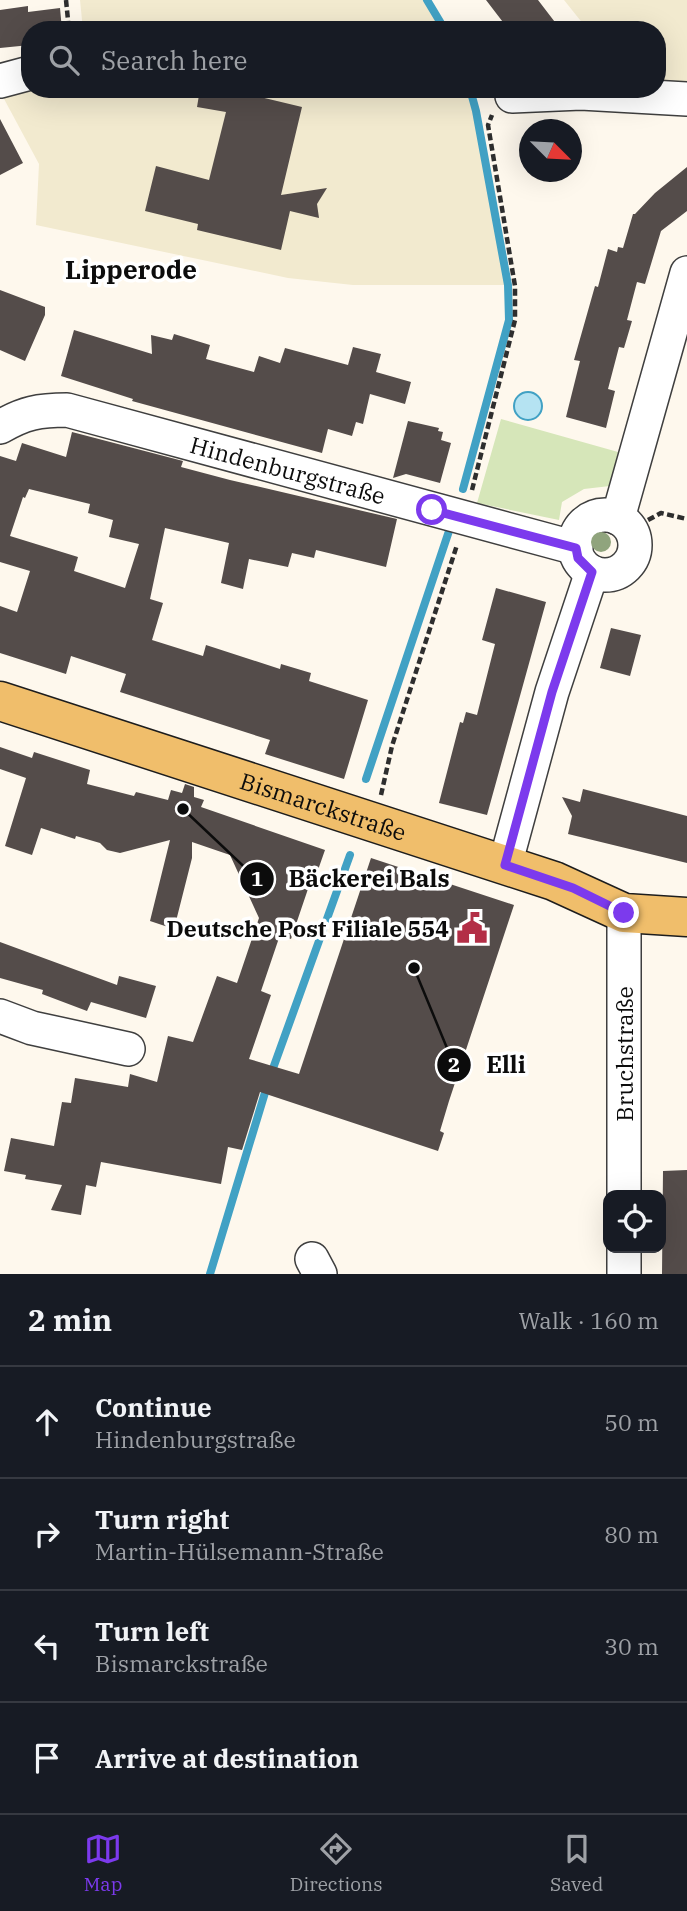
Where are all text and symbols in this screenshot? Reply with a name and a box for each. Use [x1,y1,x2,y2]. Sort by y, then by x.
search box [21,21,666,98]
icon: search [45,41,83,79]
text: Search here [101,43,247,77]
north arrow [519,119,582,182]
district label: Lipperode [65,252,197,286]
street label: Hindenburgstraße [187,429,389,511]
route start [416,494,447,525]
street label: Bismarckstraße [236,765,410,847]
callout: Bäckerei Bals [239,857,463,902]
text: Bäckerei Bals [288,862,450,894]
text: 1 [251,864,263,892]
route end [608,897,639,928]
public building icon: Deutsche Post Filiale 554 [455,911,489,945]
place label: Deutsche Post Filiale 554 [167,913,449,943]
street label: Bruchstraße [609,986,639,1122]
callout: Elli [437,1043,539,1088]
text: Elli [486,1048,526,1080]
text: 2 [448,1050,460,1078]
map controls [603,1190,666,1253]
button: locate [603,1190,666,1253]
text: 2 min [28,1300,112,1339]
text: Walk · 160 m [518,1305,659,1335]
text: Continue [95,1390,212,1424]
icon: ahead [28,1403,66,1441]
text: 50 m [604,1407,659,1437]
text: Hindenburgstraße [95,1424,296,1454]
text: Turn right [95,1502,229,1536]
icon: right [28,1515,66,1553]
text: 80 m [604,1519,659,1549]
text: Martin-Hülsemann-Straße [95,1536,384,1566]
text: Turn left [95,1614,209,1648]
icon: left [28,1627,66,1665]
text: 30 m [604,1631,659,1661]
text: Bismarckstraße [95,1648,268,1678]
icon: arrive [28,1739,66,1777]
text: Arrive at destination [95,1741,359,1775]
tab: Map [84,1830,122,1896]
tab: Directions [290,1830,383,1896]
tab: Saved [550,1830,603,1896]

